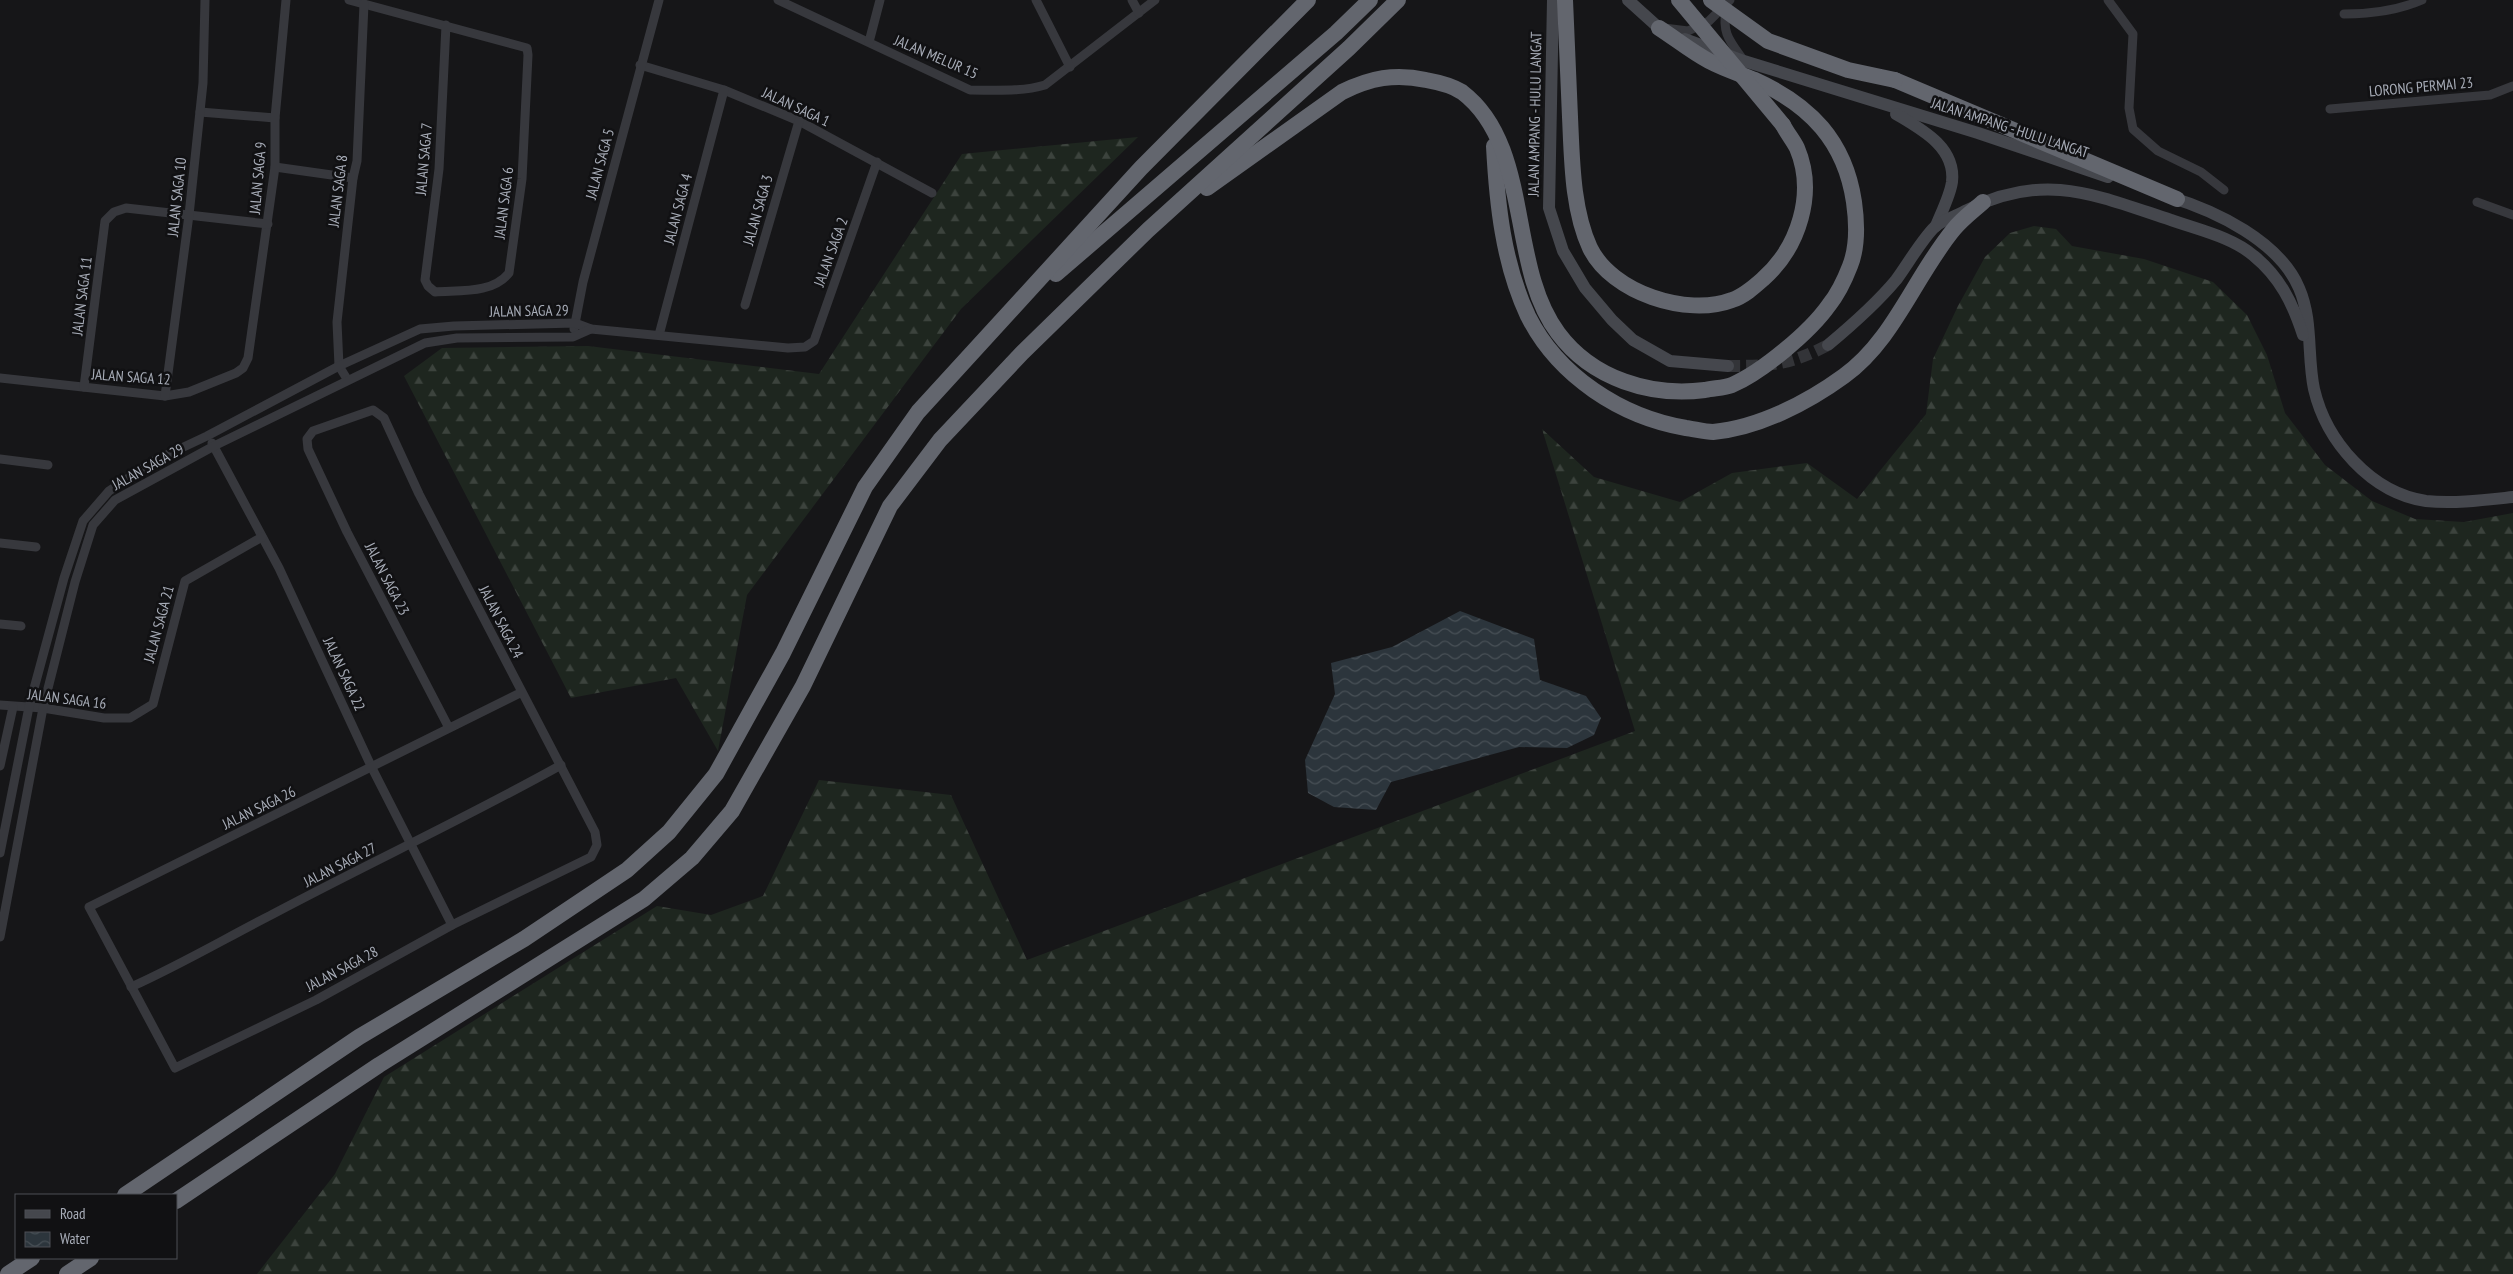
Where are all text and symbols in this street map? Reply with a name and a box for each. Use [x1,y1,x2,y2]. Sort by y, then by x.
street label: JALAN MELUR 15 [890,30,981,83]
street label: JALAN AMPANG - HULU LANGAT [1524,31,1545,197]
street label: LORONG PERMAI 23 [2368,72,2474,101]
street label: JALAN SAGA 1 [758,82,833,130]
street label: JALAN AMPANG - HULU LANGAT [1928,93,2092,162]
street label: JALAN SAGA 7 [411,122,436,197]
street label: JALAN SAGA 5 [581,126,618,202]
street label: JALAN SAGA 9 [245,141,270,216]
street label: JALAN SAGA 8 [324,154,351,229]
street label: JALAN SAGA 10 [163,156,190,238]
street label: JALAN SAGA 6 [490,166,517,241]
street label: JALAN SAGA 4 [659,171,696,247]
street label: JALAN SAGA 3 [738,172,777,248]
street label: JALAN SAGA 2 [809,215,852,290]
street label: JALAN SAGA 11 [67,255,96,337]
street label: JALAN SAGA 29 [488,300,569,321]
street label: JALAN SAGA 12 [90,364,171,389]
street label: JALAN SAGA 29 [108,439,187,495]
street label: JALAN SAGA 23 [361,538,414,618]
street label: JALAN SAGA 24 [475,581,528,662]
street label: JALAN SAGA 21 [139,583,178,666]
street label: JALAN SAGA 22 [319,633,370,714]
street label: JALAN SAGA 16 [26,684,108,713]
street label: JALAN SAGA 26 [218,782,299,834]
street label: JALAN SAGA 27 [299,838,379,891]
street label: JALAN SAGA 28 [301,942,381,996]
legend [15,1194,178,1259]
text: Road [60,1204,86,1223]
text: Water [60,1229,91,1248]

